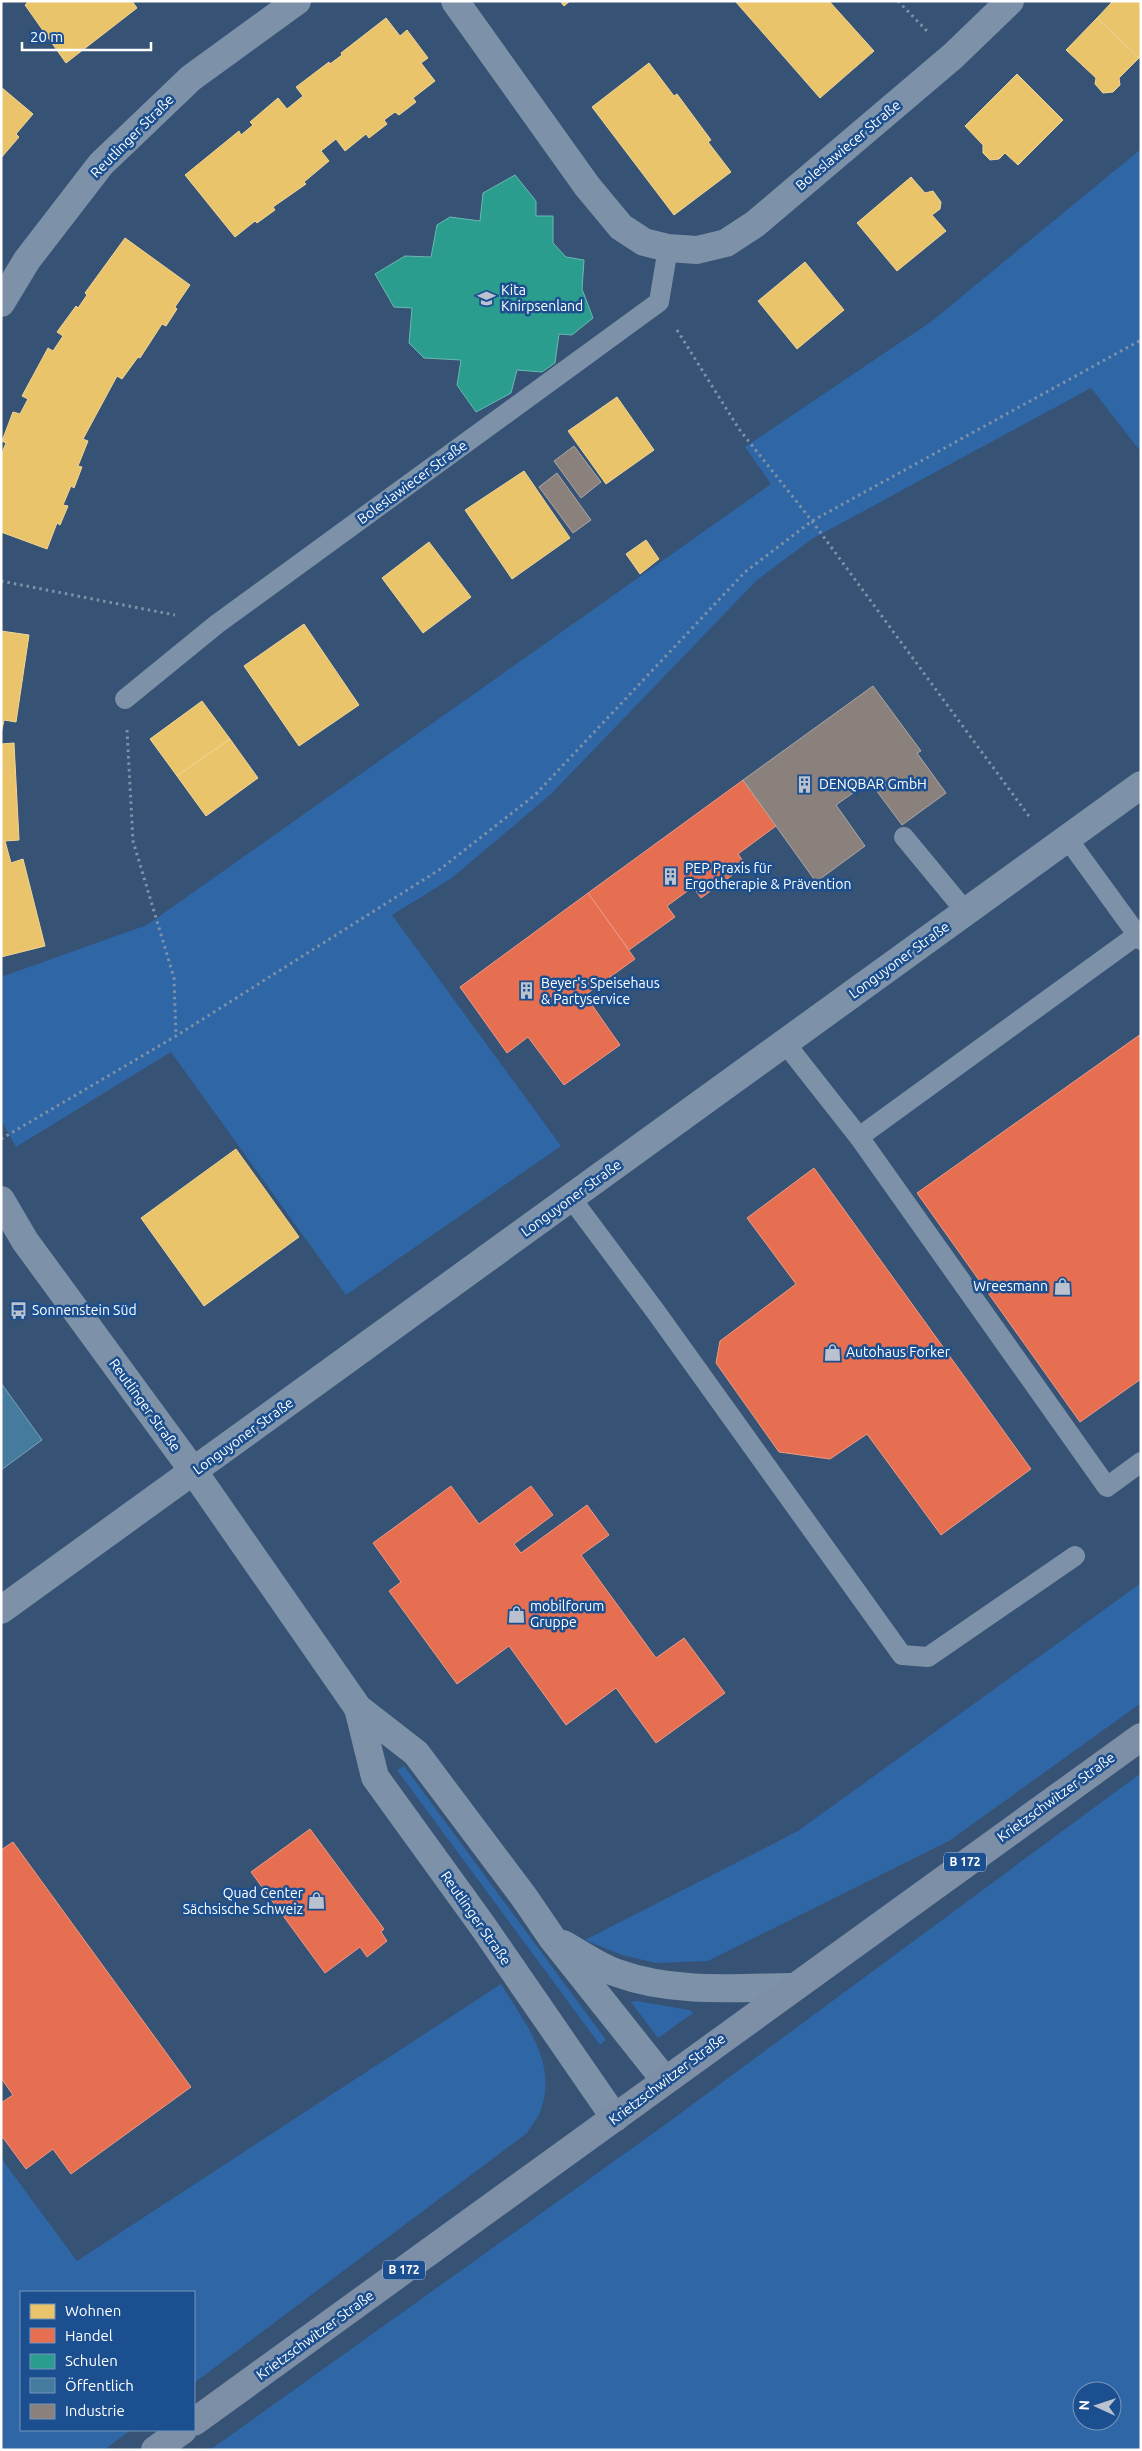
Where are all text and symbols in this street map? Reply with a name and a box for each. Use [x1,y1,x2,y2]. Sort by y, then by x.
scale bar [22,20,151,52]
text: 20 m [30,28,63,45]
street label: Reutlinger Straße [87,91,177,181]
street label: Boleslawiecer Straße [792,97,904,193]
place label: Kita Knirpsenland [501,282,583,314]
school or university icon: Kita Knirpsenland [477,288,497,308]
street label: Boleslawiecer Straße [354,437,470,527]
building icon: DENQBAR GmbH [795,774,815,794]
place label: DENQBAR GmbH [819,776,927,792]
place label: PEP Praxis für Ergotherapie & Prävention [685,860,851,892]
building icon: PEP Praxis für Ergotherapie & Prävention [661,866,681,886]
street label: Longuyoner Straße [846,918,952,1002]
place label: Beyer's Speisehaus & Partyservice [541,975,660,1007]
building icon: Beyer's Speisehaus & Partyservice [517,981,537,1001]
street label: Longuyoner Straße [518,1156,624,1240]
shop icon: Wreesmann [1052,1276,1072,1296]
place label: Wreesmann [973,1278,1048,1294]
bus stop icon: Sonnenstein Süd [8,1300,28,1320]
place label: Sonnenstein Süd [32,1302,137,1318]
shop icon: Autohaus Forker [822,1342,842,1362]
place label: Autohaus Forker [846,1344,951,1360]
street label: Reutlinger Straße [106,1355,184,1455]
street label: Longuyoner Straße [190,1394,296,1478]
place label: mobilforum Gruppe [530,1598,604,1630]
shop icon: mobilforum Gruppe [506,1604,526,1624]
street label: Krietzschwitzer Straße [994,1749,1118,1845]
road number: B 172 [944,1852,986,1871]
street label: Reutlinger Straße [438,1868,514,1968]
place label: Quad Center Sächsische Schweiz [183,1885,304,1917]
shop icon: Quad Center Sächsische Schweiz [307,1891,327,1911]
street label: Krietzschwitzer Straße [606,2030,728,2128]
road number: B 172 [383,2260,425,2280]
street label: Krietzschwitzer Straße [253,2287,377,2383]
legend [20,2291,195,2431]
text: Wohnen [65,2302,121,2319]
text: Handel [65,2327,113,2344]
text: Schulen [65,2352,118,2369]
text: Öffentlich [65,2377,134,2394]
north arrow [1072,2381,1122,2431]
text: N [1076,2400,1092,2411]
text: Industrie [65,2402,125,2419]

